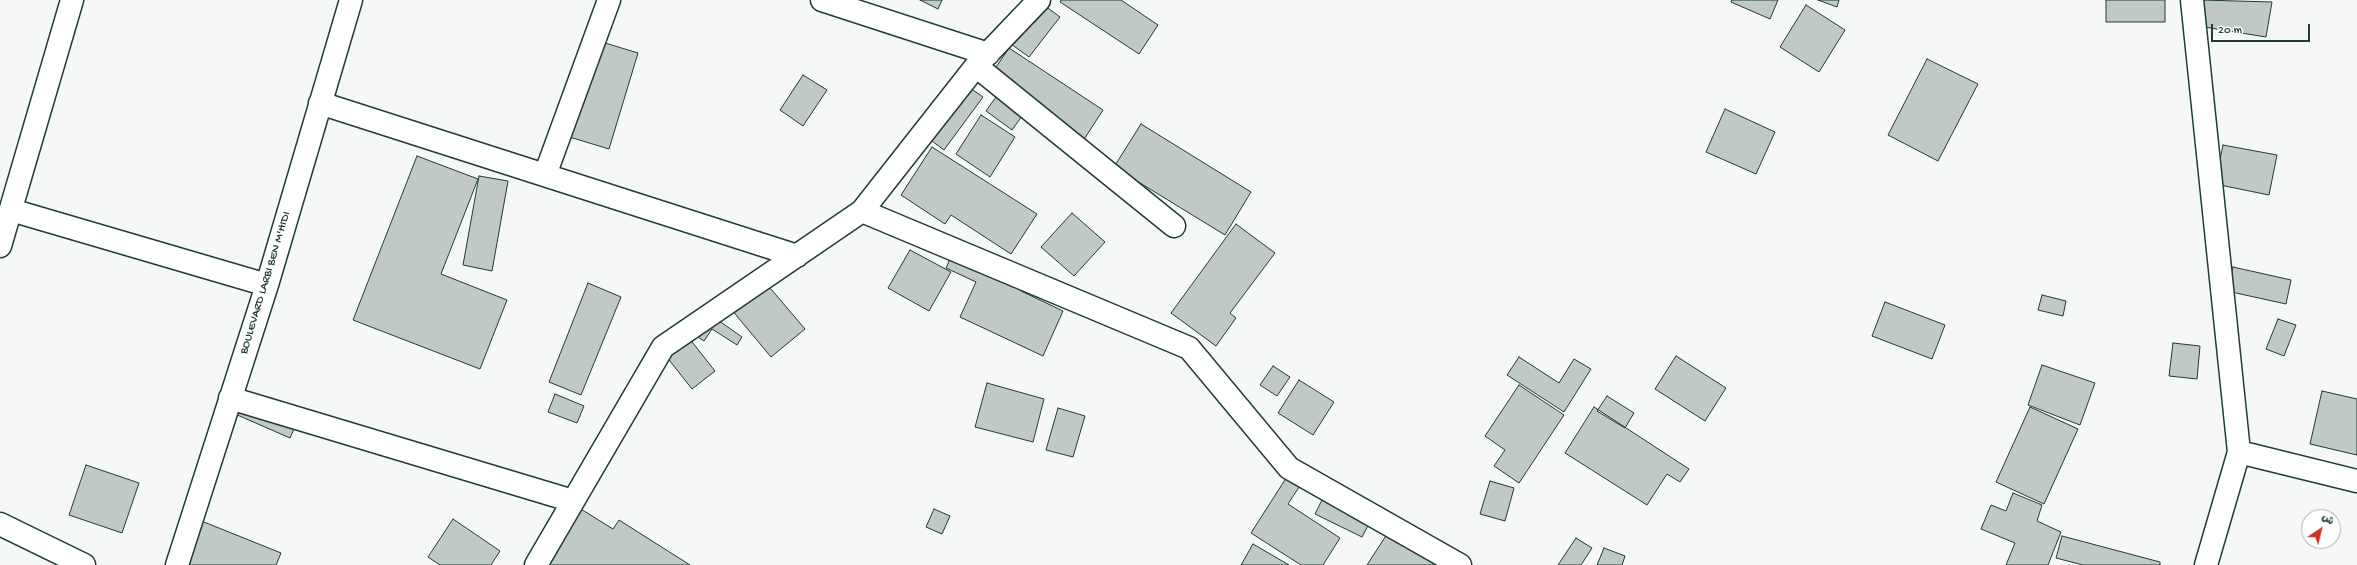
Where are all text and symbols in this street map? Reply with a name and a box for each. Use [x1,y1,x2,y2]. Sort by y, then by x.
scale bar [2213,16,2312,42]
text: 20 m [2218,24,2242,38]
street label: BOULEVARD LARBI BEN M'HIDI [237,210,295,356]
north arrow [2301,509,2341,549]
text: ش [2319,512,2336,528]

